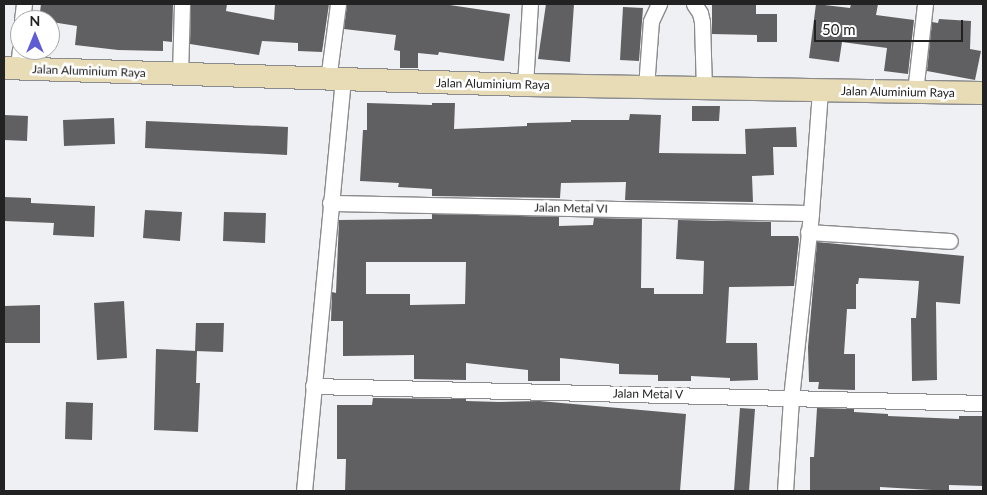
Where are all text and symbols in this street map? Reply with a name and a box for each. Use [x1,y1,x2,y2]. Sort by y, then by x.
north arrow [10,10,60,60]
scale bar [817,10,966,42]
text: N [30,12,40,29]
text: 50 m [822,20,856,38]
street label: Jalan Aluminium Raya [32,62,146,80]
street label: Jalan Aluminium Raya [436,76,550,92]
street label: Jalan Aluminium Raya [841,84,955,100]
street label: Jalan Metal VI [534,200,608,216]
street label: Jalan Metal V [612,386,684,402]

